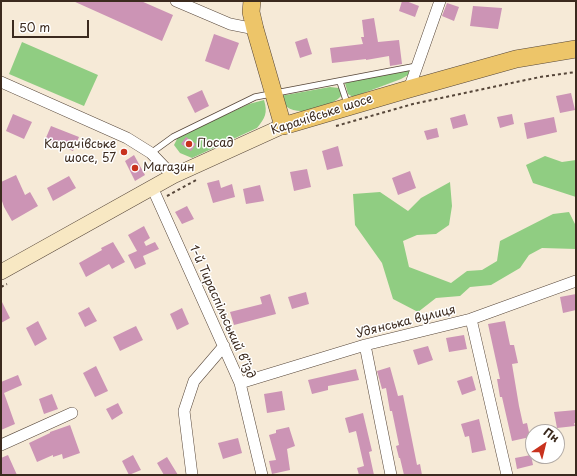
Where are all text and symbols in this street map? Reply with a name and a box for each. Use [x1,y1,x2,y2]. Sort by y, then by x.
scale bar [14,12,91,38]
text: 50 m [19,18,50,36]
street label: Карачівське шосе [269,92,375,138]
place label: Посад [197,137,234,151]
place label: Карачівське шосе, 57 [44,138,116,166]
marker: Посад [184,139,194,149]
marker: Карачівське шосе, 57 [119,147,129,157]
place label: Магазин [143,161,194,175]
marker: Магазин [130,163,140,173]
street label: 1-й Тираспільський в’їзд [186,243,258,381]
street label: Удянська вулиця [355,303,457,341]
text: Пн [540,423,563,446]
north arrow [525,424,565,464]

